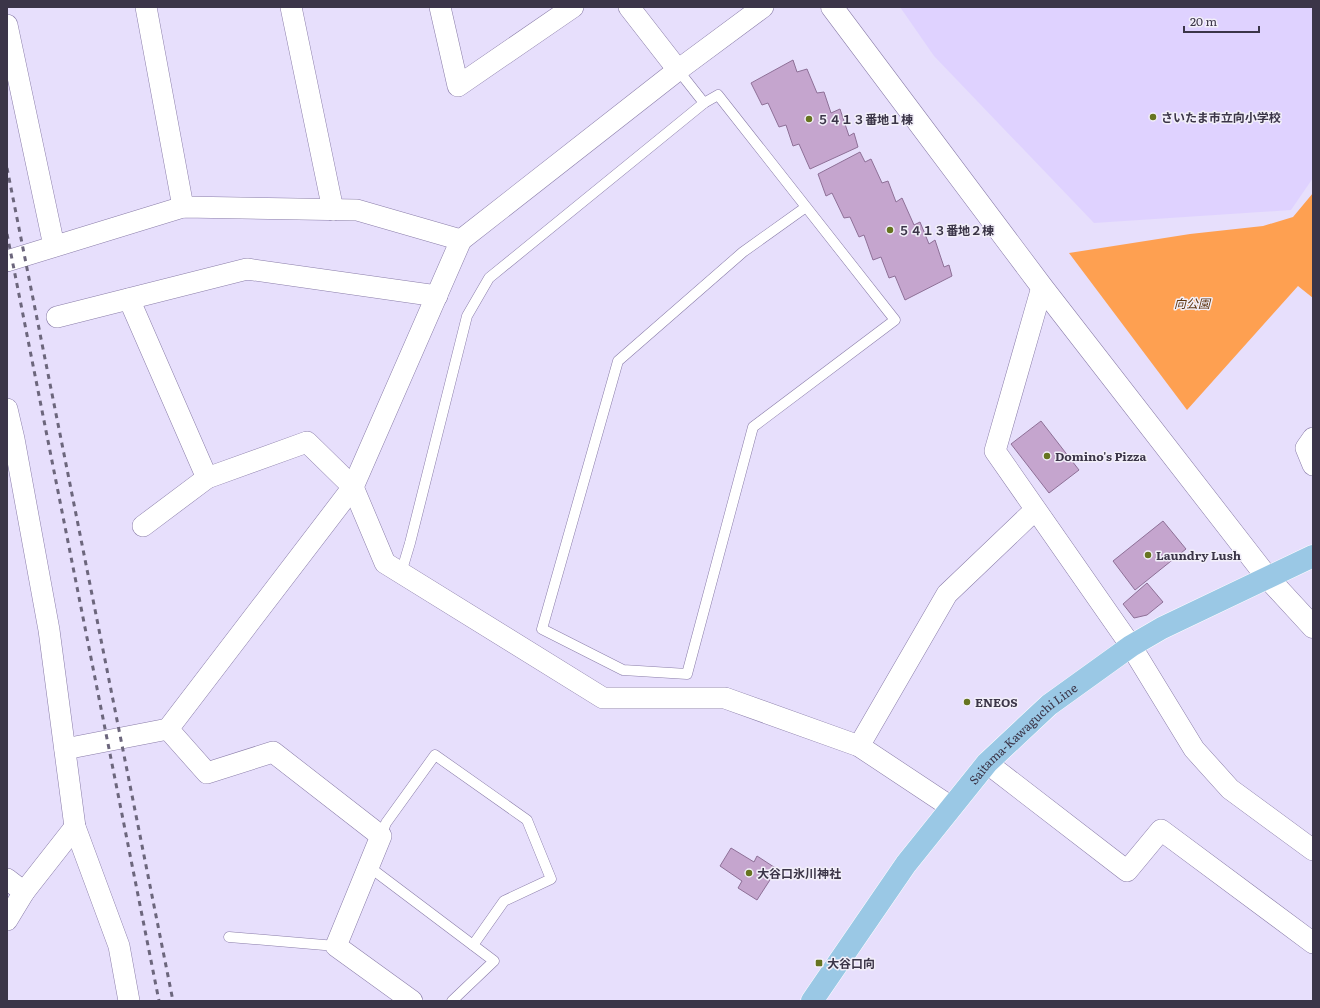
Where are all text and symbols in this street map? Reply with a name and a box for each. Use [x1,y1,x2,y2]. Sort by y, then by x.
scale bar [1184,8,1259,34]
text: 20 m [1190,12,1217,30]
place label: さいたま市立向小学校 [1161,108,1281,126]
place label: ５４１３番地１棟 [817,110,913,128]
marker: さいたま市立向小学校 [1148,112,1158,122]
marker: ５４１３番地１棟 [804,114,814,124]
place label: ５４１３番地２棟 [898,221,994,239]
marker: ５４１３番地２棟 [885,225,895,235]
park label: 向公園 [1174,294,1212,312]
place label: Domino's Pizza [1055,447,1146,465]
marker: Domino's Pizza [1042,451,1052,461]
place label: Laundry Lush [1156,546,1241,564]
marker: Laundry Lush [1143,550,1153,560]
street label: Saitama-Kawaguchi Line [964,679,1081,788]
place label: ENEOS [975,693,1018,711]
marker: ENEOS [962,697,972,707]
place label: 大谷口氷川神社 [757,864,841,882]
marker: 大谷口氷川神社 [744,868,754,878]
place label: 大谷口向 [827,954,875,972]
marker: 大谷口向 [814,958,824,968]

